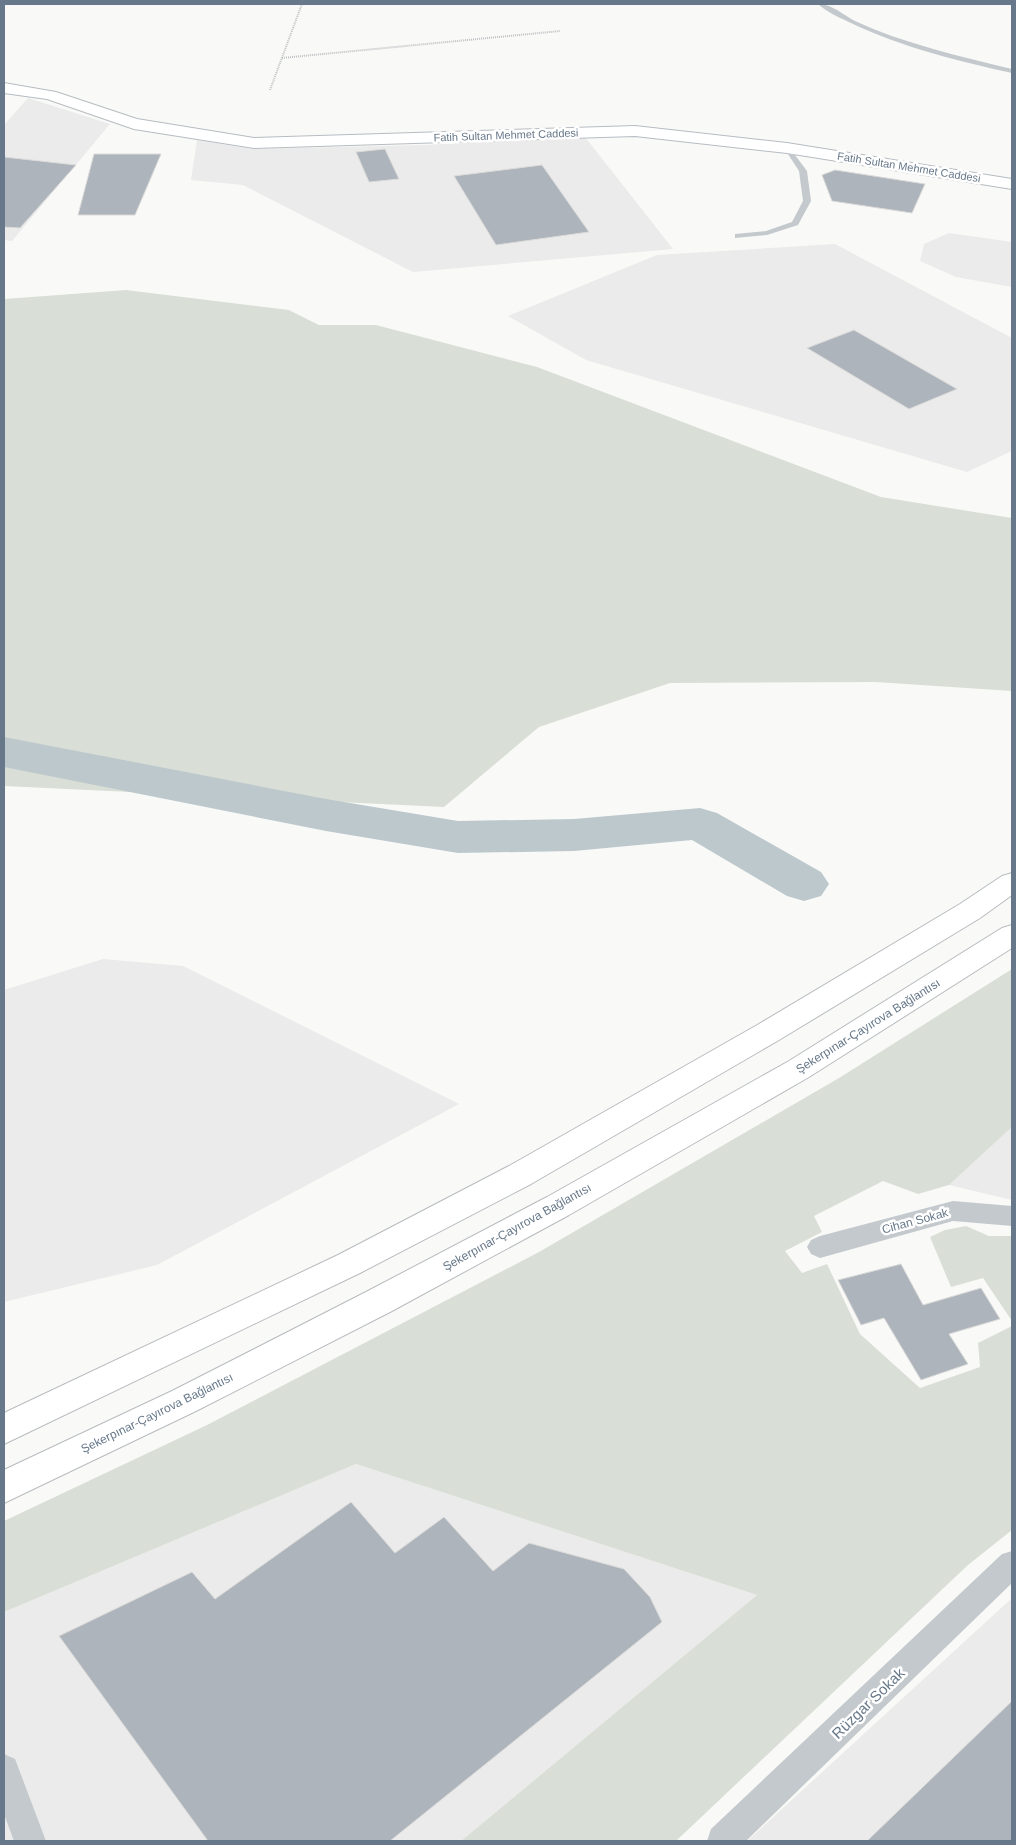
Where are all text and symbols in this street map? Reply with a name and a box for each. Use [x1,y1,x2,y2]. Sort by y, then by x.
street label: Fatih Sultan Mehmet Caddesi [433,126,579,144]
street label: Fatih Sultan Mehmet Caddesi [836,150,982,184]
street label: Şekerpınar-Çayırova Bağlantısı [793,976,943,1076]
street label: Şekerpınar-Çayırova Bağlantısı [440,1180,594,1274]
street label: Cihan Sokak [880,1205,951,1237]
street label: Şekerpınar-Çayırova Bağlantısı [79,1370,235,1456]
street label: Rüzgar Sokak [828,1664,908,1742]

